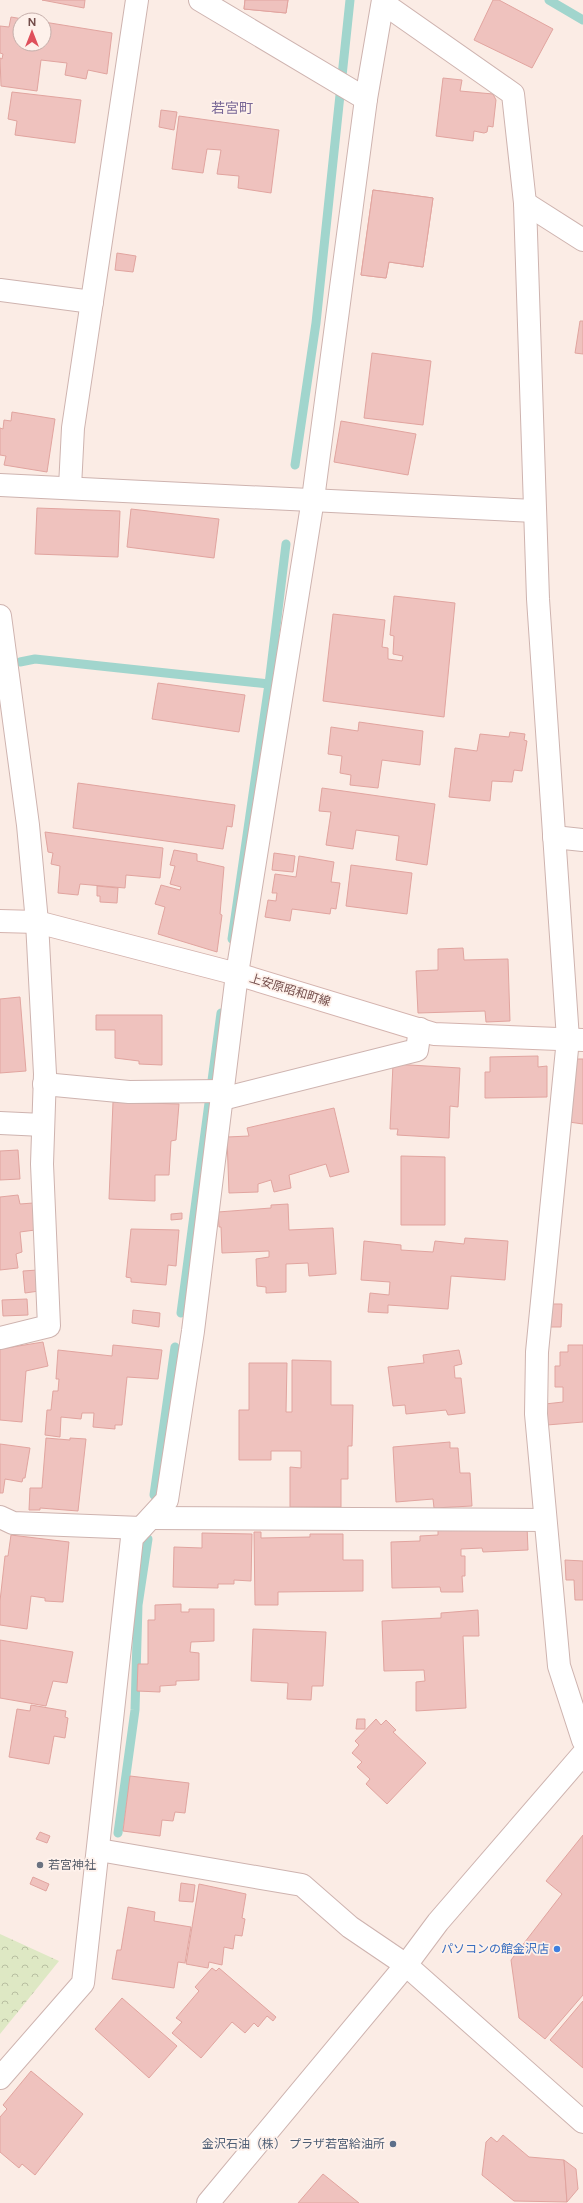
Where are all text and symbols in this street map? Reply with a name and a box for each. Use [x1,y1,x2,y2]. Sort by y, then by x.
north arrow [12,12,52,52]
text: N [28,16,36,29]
district label: 若宮町 [211,100,253,117]
street label: 上安原昭和町線 [248,971,332,1009]
place label: 若宮神社 [48,1858,96,1872]
marker: 若宮神社 [35,1860,45,1870]
place label: パソコンの館金沢店 [441,1942,549,1956]
marker: パソコンの館金沢店 [552,1944,562,1954]
place label: 金沢石油（株） プラザ若宮給油所 [202,2137,385,2151]
marker: 金沢石油（株） プラザ若宮給油所 [388,2139,398,2149]

